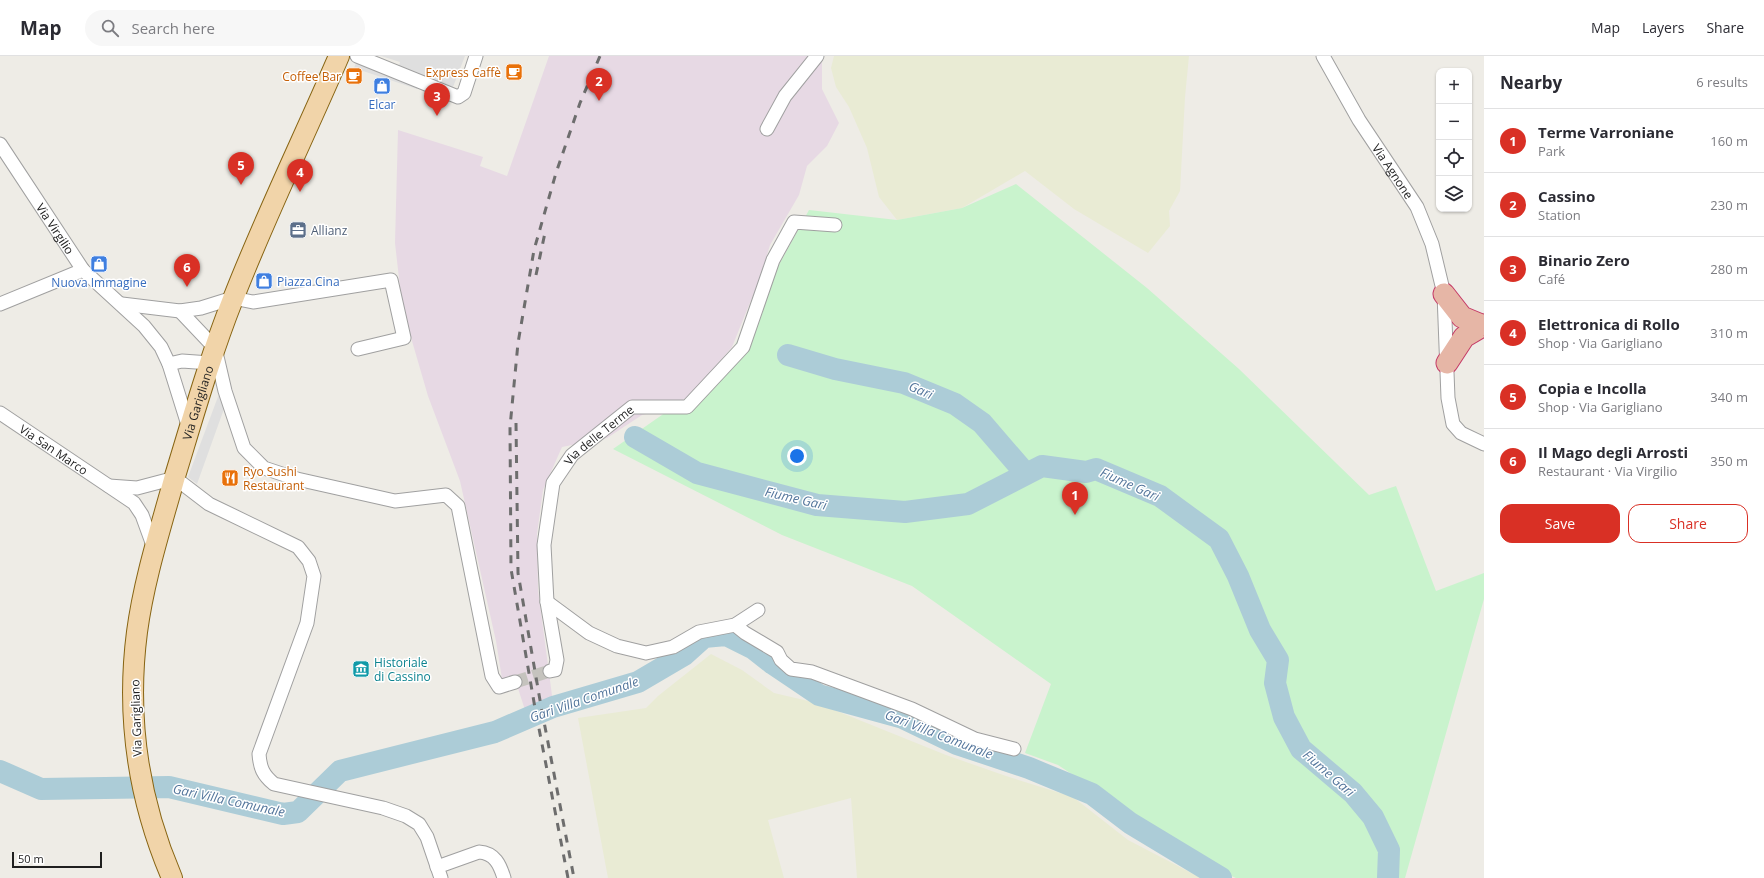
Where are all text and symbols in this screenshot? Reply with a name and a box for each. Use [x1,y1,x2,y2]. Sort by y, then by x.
search box [85,10,365,46]
text: Map [20,15,61,41]
icon: search [99,17,121,39]
text: Search here [131,18,215,38]
text: Map [1591,18,1620,37]
text: Layers [1642,18,1684,37]
text: Share [1706,18,1744,37]
cafe icon: Express Caffè [504,62,524,82]
place label: Express Caffè [425,64,501,81]
cafe icon: Coffee Bar [344,66,364,86]
place label: Coffee Bar [282,68,341,85]
pin: 2 [586,68,612,101]
map controls [1436,68,1472,212]
button: + [1436,68,1472,104]
text: Nearby [1500,71,1562,94]
text: 6 results [1696,73,1748,91]
shop icon: Elcar [372,76,392,96]
pin: 3 [424,83,450,116]
place label: Elcar [368,96,396,113]
button: − [1436,104,1472,140]
text: Terme Varroniane [1538,122,1674,142]
text: 1 [1509,132,1517,150]
text: 160 m [1710,132,1748,150]
street label: Via Agnone [1369,140,1418,202]
button: locate [1436,140,1472,176]
text: Park [1538,142,1565,160]
pin: 5 [228,152,254,185]
pin: 4 [287,159,313,192]
button: layers [1436,176,1472,212]
text: Cassino [1538,186,1595,206]
text: 2 [1509,196,1517,214]
text: 230 m [1710,196,1748,214]
street label: Via Virgilio [33,199,79,257]
text: Station [1538,206,1581,224]
office icon: Allianz [288,220,308,240]
place label: Allianz [311,222,348,239]
text: Binario Zero [1538,250,1630,270]
shop icon: Nuova Immagine [89,254,109,274]
pin: 6 [174,254,200,287]
text: 3 [1509,260,1517,278]
text: 280 m [1710,260,1748,278]
text: Café [1538,270,1565,288]
shop icon: Piazza Cina [254,271,274,291]
place label: Piazza Cina [277,273,340,290]
place label: Nuova Immagine [51,274,147,291]
text: Elettronica di Rollo [1538,314,1680,334]
text: 4 [1509,324,1517,342]
text: 310 m [1710,324,1748,342]
text: Shop · Via Garigliano [1538,334,1663,352]
street label: Via Garigliano [178,363,217,442]
water label: Gari [906,377,936,403]
text: Copia e Incolla [1538,378,1647,398]
text: 5 [1509,388,1517,406]
text: 340 m [1710,388,1748,406]
text: Shop · Via Garigliano [1538,398,1663,416]
street label: Via delle Terme [559,401,637,468]
street label: Via San Marco [16,420,92,478]
text: Il Mago degli Arrosti [1538,442,1688,462]
your location [787,446,807,466]
text: 6 [1509,452,1517,470]
text: 350 m [1710,452,1748,470]
text: Restaurant · Via Virgilio [1538,462,1677,480]
place label: Ryo Sushi Restaurant [243,463,304,494]
water label: Fiume Gari [1098,463,1163,505]
restaurant icon: Ryo Sushi Restaurant [220,468,240,488]
water label: Fiume Gari [763,482,829,514]
pin: 1 [1062,482,1088,515]
button: Save [1500,504,1620,543]
button: Share [1628,504,1748,543]
place label: Historiale di Cassino [374,654,431,685]
museum icon: Historiale di Cassino [351,659,371,679]
water label: Gari Villa Comunale [527,672,641,726]
street label: Via Garigliano [126,679,146,757]
water label: Gari Villa Comunale [883,705,996,763]
water label: Fiume Gari [1299,746,1359,801]
water label: Gari Villa Comunale [171,779,287,821]
scale bar [12,850,102,869]
text: 50 m [18,851,44,866]

